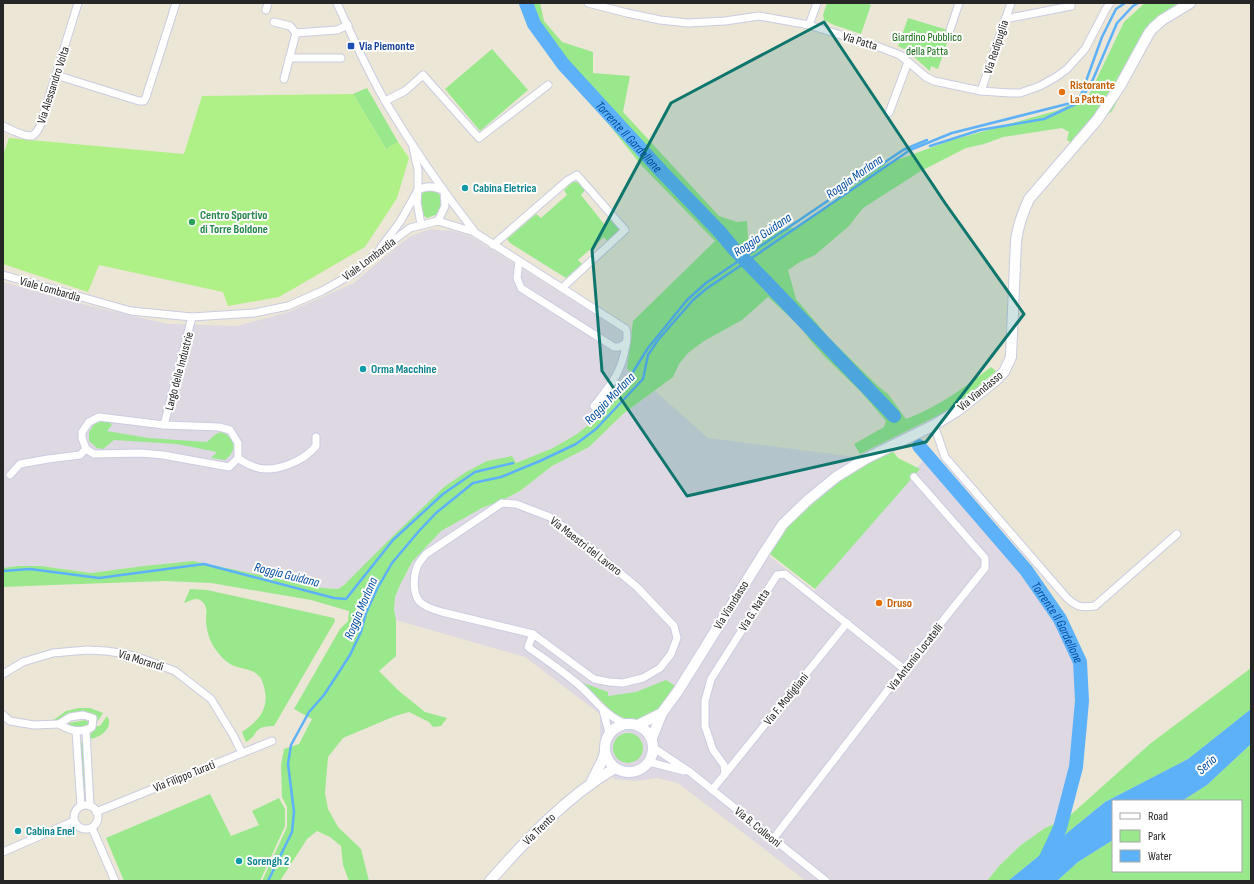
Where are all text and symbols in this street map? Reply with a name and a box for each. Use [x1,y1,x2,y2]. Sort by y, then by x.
street label: Via Redipuglia [981,18,1012,76]
street label: Via Patta [841,29,879,54]
park label: Giardino Pubblico della Patta [892,30,962,59]
place label: Via Piemonte [359,39,415,54]
marker: Via Piemonte [346,41,356,51]
street label: Via Alessandro Volta [34,44,73,126]
place label: Ristorante La Patta [1070,78,1115,107]
marker: Ristorante La Patta [1057,87,1067,97]
water label: Torrente Il Gardellone [592,98,665,176]
water label: Roggia Morlana [823,151,887,202]
place label: Cabina Eletrica [473,181,537,196]
marker: Cabina Eletrica [460,183,470,193]
place label: Centro Sportivo di Torre Boldone [200,208,268,237]
water label: Roggia Guidana [730,209,795,260]
marker: Centro Sportivo di Torre Boldone [187,217,197,227]
street label: Viale Lombardia [340,234,399,284]
street label: Viale Lombardia [18,274,83,305]
street label: Largo delle Industrie [162,330,197,412]
place label: Orma Macchine [371,362,437,377]
marker: Orma Macchine [358,364,368,374]
street label: Via Viandasso [955,368,1006,415]
water label: Roggia Morlana [581,369,639,428]
street label: Via Maestri del Lavoro [547,514,625,579]
water label: Roggia Guidana [252,559,322,591]
water label: Roggia Morlana [341,574,381,642]
street label: Via Viandasso [711,578,752,632]
water label: Torrente Il Gardellone [1027,579,1086,666]
street label: Via G. Natta [736,586,773,634]
place label: Druso [887,596,912,611]
marker: Druso [874,598,884,608]
street label: Via Antonio Locatelli [884,621,946,694]
street label: Via Morandi [116,647,165,674]
street label: Via F. Modigliani [761,670,812,728]
water label: Serio [1193,751,1221,778]
street label: Via Filippo Turati [151,757,217,796]
legend [1112,800,1242,872]
street label: Via B. Colleoni [731,804,784,851]
text: Road [1148,809,1168,824]
street label: Via Trento [520,810,559,849]
place label: Cabina Enel [26,824,75,839]
marker: Cabina Enel [13,826,23,836]
text: Park [1148,829,1166,844]
text: Water [1148,849,1172,864]
place label: Sorengh 2 [247,854,289,869]
marker: Sorengh 2 [234,856,244,866]

